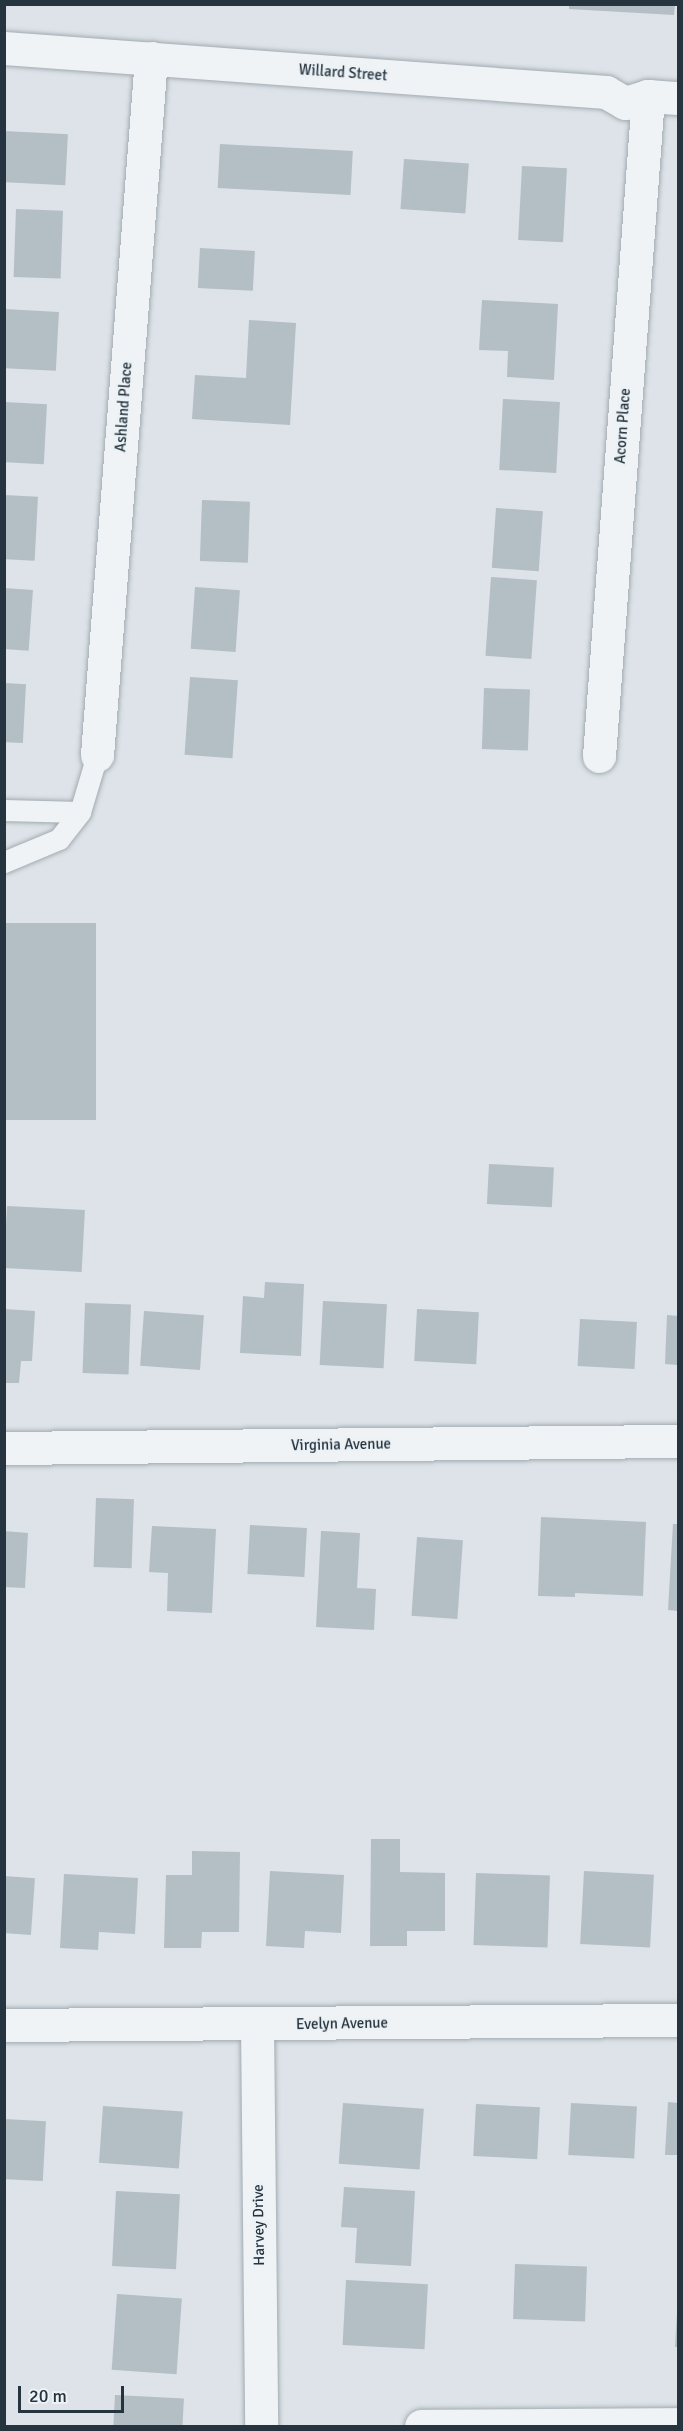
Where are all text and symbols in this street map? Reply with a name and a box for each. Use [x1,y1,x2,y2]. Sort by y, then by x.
street label: Willard Street [298,61,388,85]
street label: Ashland Place [112,361,136,453]
street label: Acorn Place [611,388,635,464]
street label: Virginia Avenue [291,1435,391,1455]
street label: Evelyn Avenue [296,2014,388,2034]
street label: Harvey Drive [249,2184,269,2266]
scale bar [21,2374,128,2412]
text: 20 m [29,2385,67,2407]

